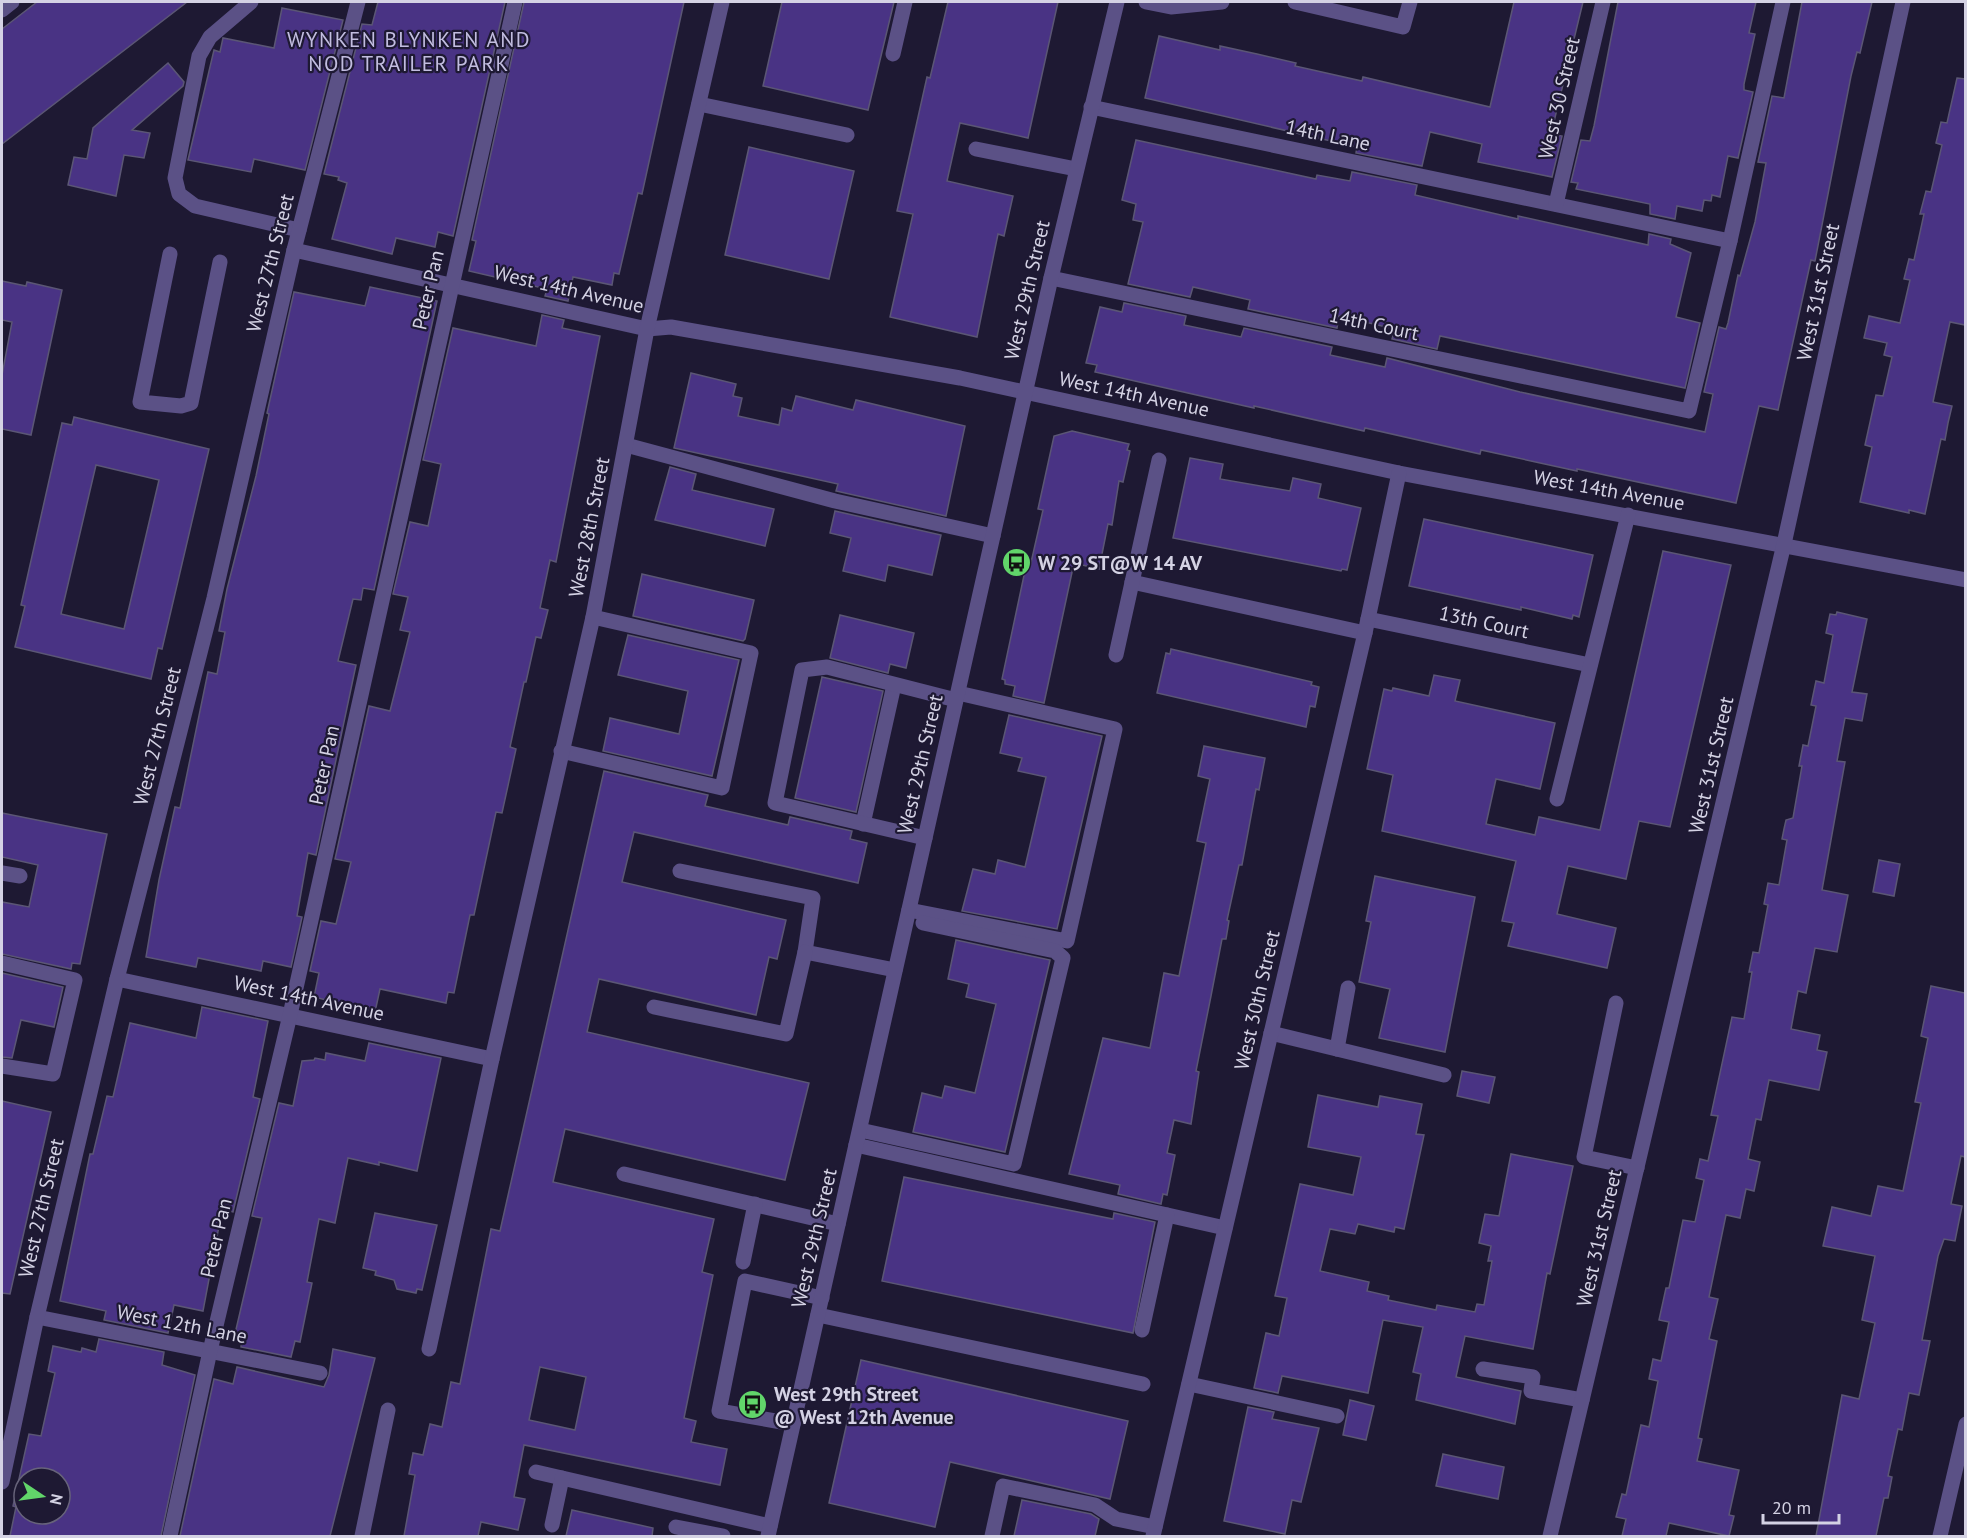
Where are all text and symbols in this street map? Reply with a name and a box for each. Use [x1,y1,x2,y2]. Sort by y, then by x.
district label: WYNKEN BLYNKEN AND NOD TRAILER PARK [287,26,531,77]
street label: West 30 Street [1532,34,1586,162]
street label: 14th Lane [1283,113,1373,157]
street label: West 27th Street [240,191,300,335]
street label: West 29th Street [998,218,1056,362]
street label: West 31st Street [1791,221,1845,363]
street label: Peter Pan [406,248,450,332]
street label: West 14th Avenue [491,259,647,319]
street label: 14th Court [1327,302,1422,346]
street label: West 14th Avenue [1056,365,1212,423]
street label: West 28th Street [563,454,615,599]
street label: West 14th Avenue [1531,464,1687,516]
bus stop icon: W 29 ST@W 14 AV [1001,547,1033,579]
place label: W 29 ST@W 14 AV [1038,550,1203,576]
street label: 13th Court [1437,600,1532,644]
street label: West 27th Street [127,664,187,808]
street label: West 29th Street [891,692,949,836]
street label: West 31st Street [1683,694,1739,836]
street label: Peter Pan [303,723,345,807]
street label: West 30th Street [1228,928,1286,1072]
street label: West 14th Avenue [231,969,387,1027]
street label: West 27th Street [12,1136,70,1280]
street label: West 29th Street [785,1166,843,1310]
street label: West 31st Street [1571,1167,1627,1309]
street label: Peter Pan [194,1196,238,1280]
street label: West 12th Lane [115,1299,249,1349]
place label: West 29th Street @ West 12th Avenue [774,1381,954,1430]
bus stop icon: West 29th Street @ West 12th Avenue [737,1389,769,1421]
north arrow [12,1466,72,1526]
scale bar [1763,1487,1840,1525]
text: N [46,1492,68,1507]
text: 20 m [1772,1496,1811,1519]

